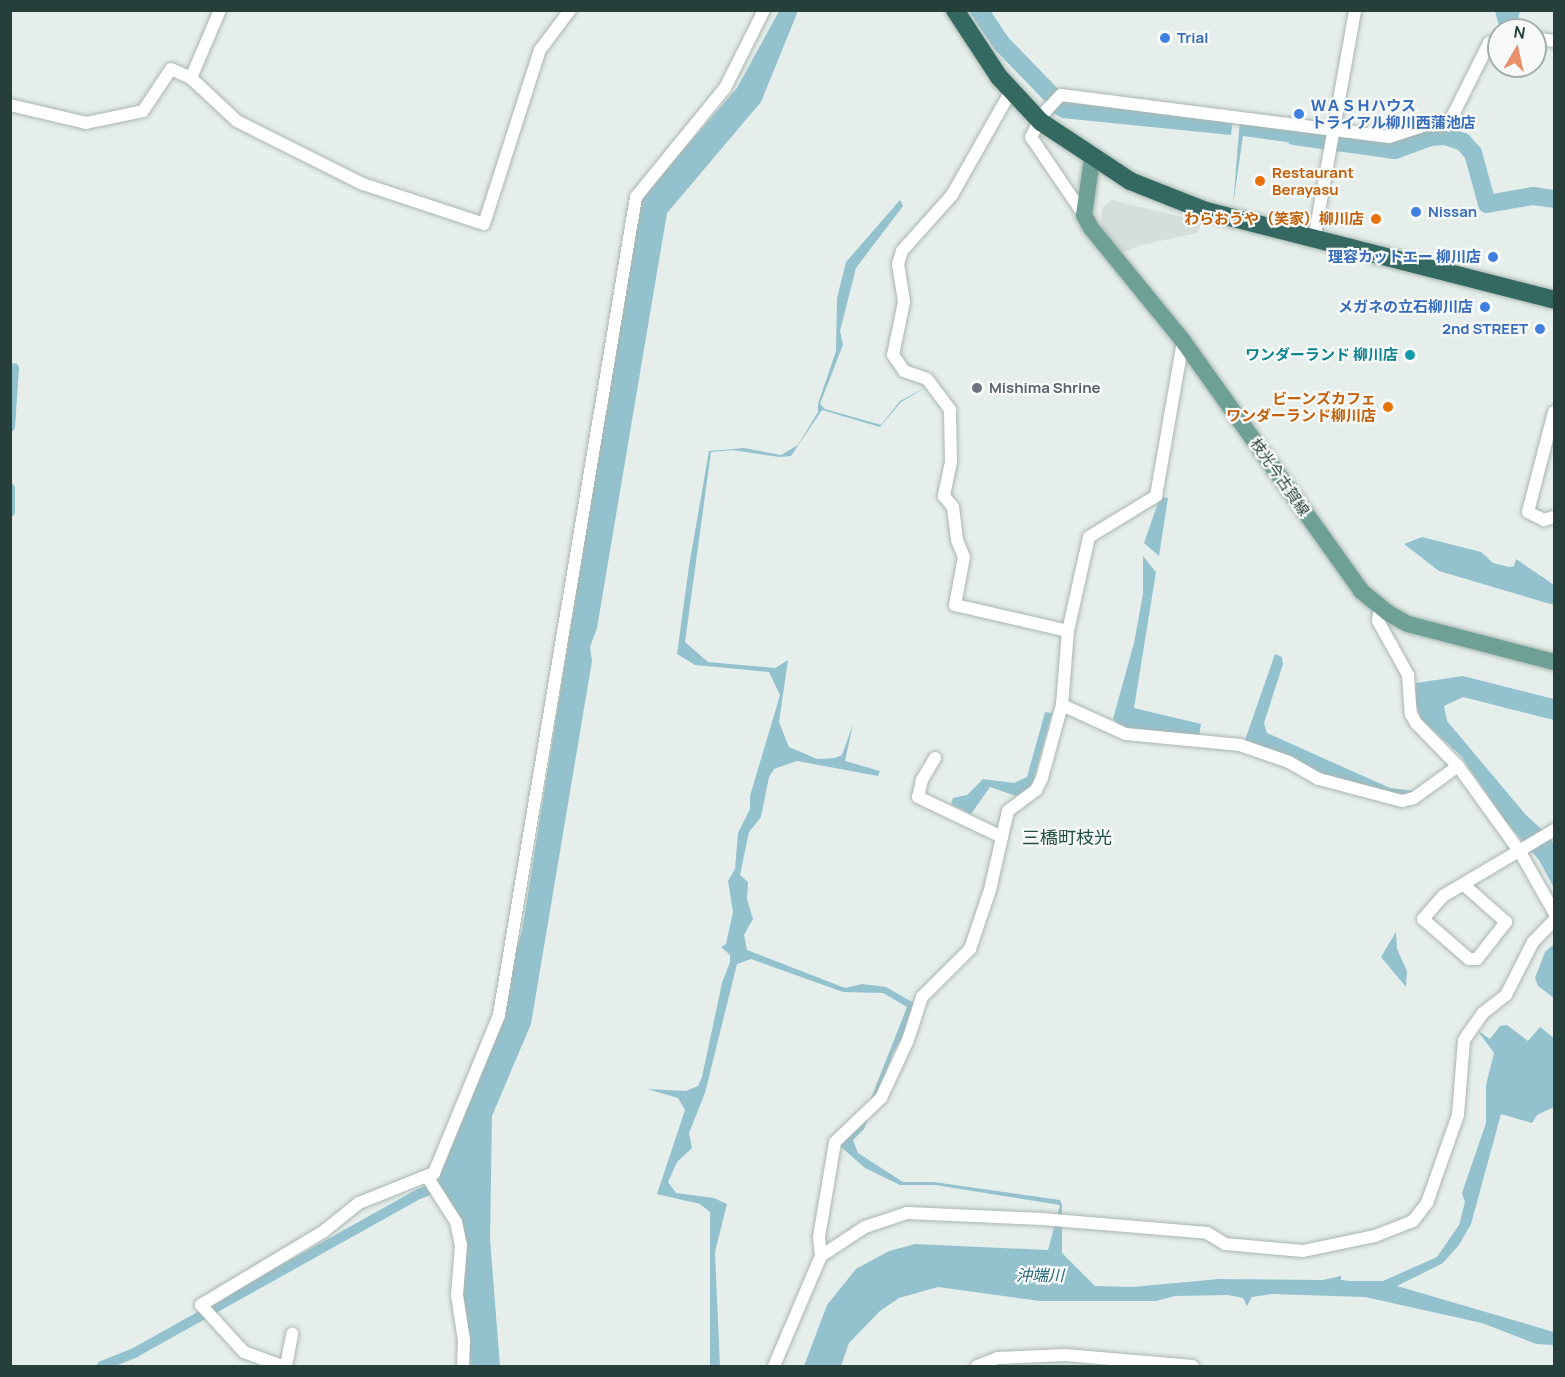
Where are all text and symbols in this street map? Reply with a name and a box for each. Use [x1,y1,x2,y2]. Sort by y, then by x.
north arrow [1487,18,1547,78]
text: N [1512,20,1527,44]
place label: Trial [1177,29,1208,47]
marker: Trial [1158,31,1172,45]
place label: ＷＡＳＨハウス トライアル柳川西蒲池店 [1311,96,1476,131]
marker: ＷＡＳＨハウス トライアル柳川西蒲池店 [1292,107,1306,121]
place label: Restaurant Berayasu [1272,163,1354,198]
marker: Restaurant Berayasu [1253,174,1267,188]
place label: Nissan [1428,203,1477,221]
marker: Nissan [1409,205,1423,219]
place label: わらおうや（笑家）柳川店 [1184,210,1364,228]
marker: わらおうや（笑家）柳川店 [1369,212,1383,226]
place label: 理容カットエー 柳川店 [1328,248,1481,266]
marker: 理容カットエー 柳川店 [1486,250,1500,264]
place label: メガネの立石柳川店 [1338,298,1473,316]
marker: メガネの立石柳川店 [1478,300,1492,314]
place label: 2nd STREET [1442,320,1528,338]
marker: 2nd STREET [1533,322,1547,336]
place label: ワンダーランド 柳川店 [1245,346,1398,364]
marker: ワンダーランド 柳川店 [1403,348,1417,362]
place label: Mishima Shrine [989,379,1101,397]
marker: Mishima Shrine [970,381,984,395]
place label: ビーンズカフェ ワンダーランド柳川店 [1226,389,1376,424]
marker: ビーンズカフェ ワンダーランド柳川店 [1381,400,1395,414]
street label: 枝光今古賀線 [1247,435,1313,519]
district label: 三橋町枝光 [1022,826,1112,848]
water label: 沖端川 [1016,1265,1064,1285]

